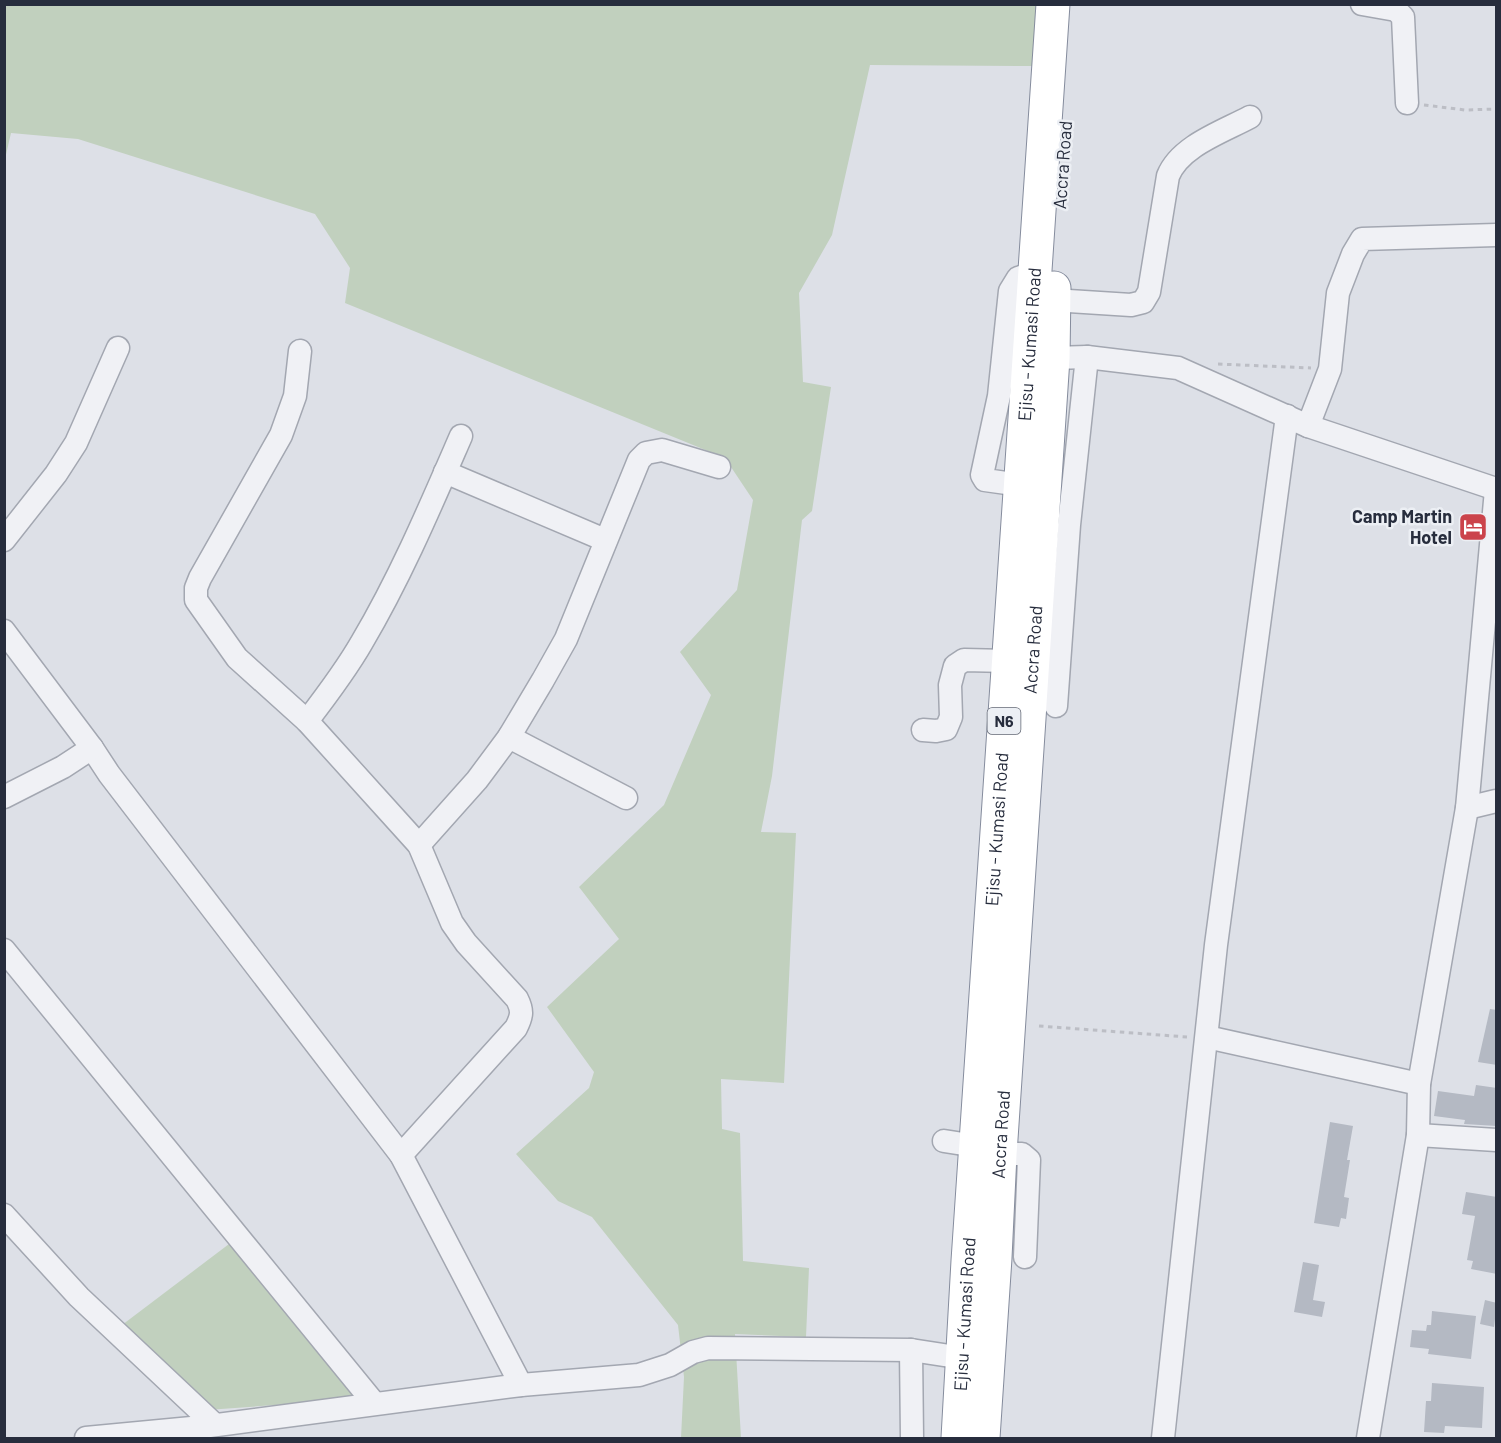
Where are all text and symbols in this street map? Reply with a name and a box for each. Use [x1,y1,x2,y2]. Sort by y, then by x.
street label: Accra Road [1048,120,1076,210]
street label: Ejisu - Kumasi Road [1013,267,1045,422]
place label: Camp Martin Hotel [1352,505,1452,548]
hotel icon: Camp Martin Hotel [1457,511,1489,543]
street label: Accra Road [1019,605,1047,694]
road number: N6 [988,708,1020,734]
street label: Ejisu - Kumasi Road [980,752,1012,907]
street label: Accra Road [987,1090,1014,1179]
street label: Ejisu - Kumasi Road [949,1237,980,1392]

